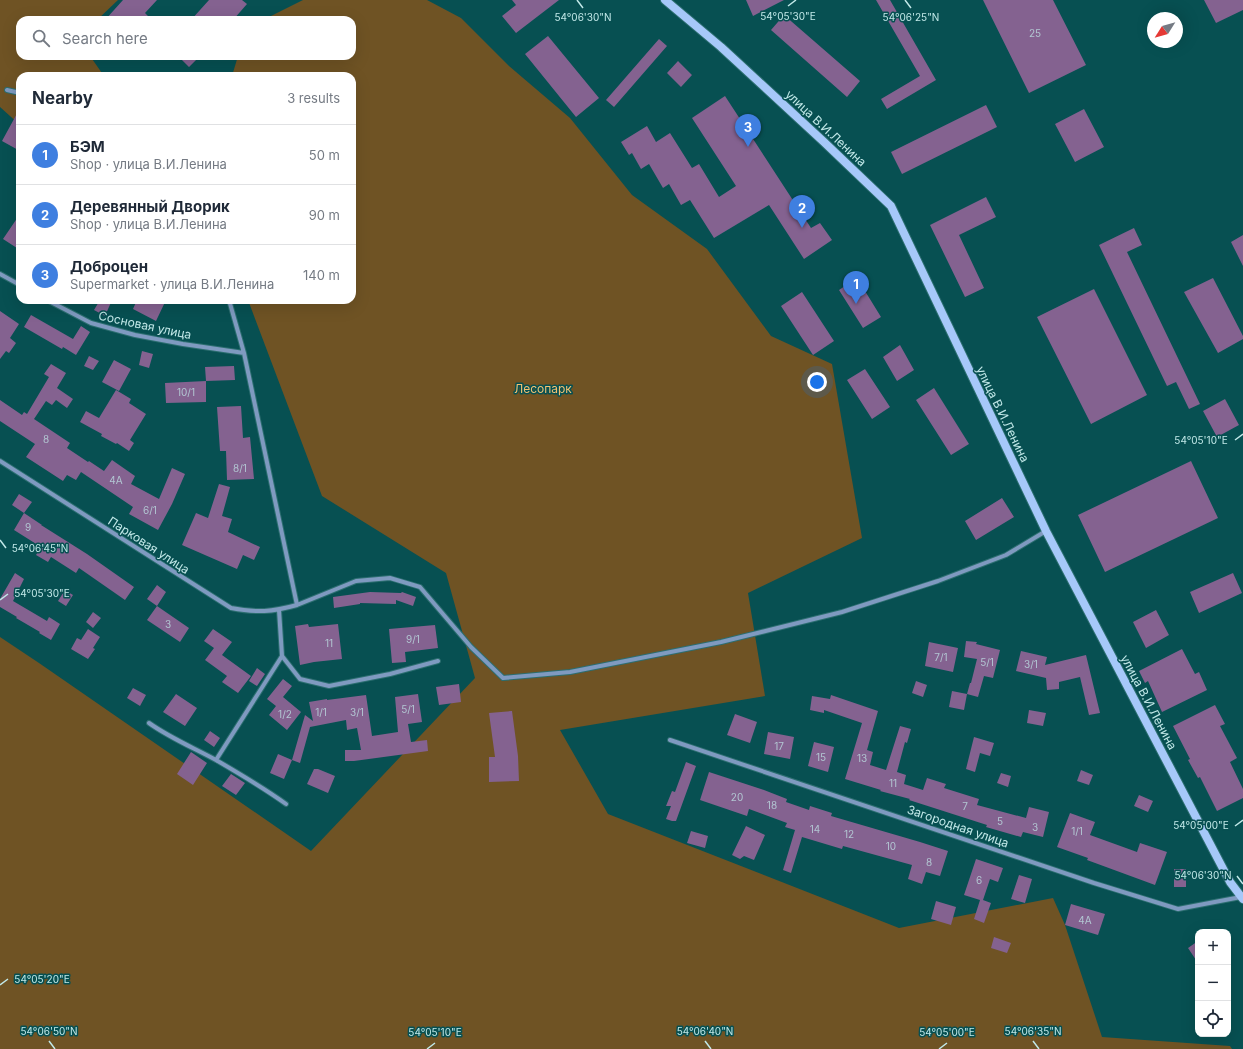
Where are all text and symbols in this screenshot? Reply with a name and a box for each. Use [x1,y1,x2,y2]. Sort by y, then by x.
text: 54°05'30"E [760,10,816,22]
text: 54°06'30"N [554,11,612,23]
text: 54°06'25"N [883,11,939,23]
north arrow [1147,12,1183,48]
search box [16,16,356,60]
icon: search [30,27,52,49]
house number: 25 [1029,27,1041,39]
text: Search here [62,29,148,48]
street label: улица В.И.Ленина [782,87,870,169]
text: Nearby [32,88,93,108]
text: 3 results [287,90,340,106]
pin: 3 [735,114,761,147]
text: БЭМ [70,137,105,156]
text: 1 [42,147,48,163]
text: 50 m [309,147,340,163]
text: Shop · улица В.И.Ленина [70,156,227,172]
pin: 2 [789,195,815,228]
text: Деревянный Дворик [70,197,230,216]
text: 2 [41,207,49,223]
text: 90 m [309,207,340,223]
text: Shop · улица В.И.Ленина [70,216,227,232]
text: Доброцен [70,257,148,276]
text: 3 [41,267,49,283]
text: 140 m [303,267,340,283]
pin: 1 [843,271,869,304]
text: Supermarket · улица В.И.Ленина [70,276,274,292]
street label: Сосновая улица [97,308,193,342]
street label: улица В.И.Ленина [973,363,1033,465]
your location [807,372,827,392]
park label: Лесопарк [514,381,572,396]
house number: 10/1 [177,386,195,398]
house number: 8 [43,433,49,445]
text: 54°05'10"E [1174,434,1228,446]
house number: 8/1 [233,462,247,474]
house number: 4А [109,474,123,486]
house number: 6/1 [143,504,157,516]
street label: Парковая улица [105,513,193,577]
house number: 9 [25,521,31,533]
text: 54°06'45"N [12,542,68,554]
text: 54°05'30"E [14,587,70,599]
house number: 3 [165,618,171,630]
house number: 9/1 [406,633,420,645]
house number: 11 [325,637,333,649]
house number: 7/1 [934,651,948,663]
street label: улица В.И.Ленина [1118,652,1180,752]
house number: 5/1 [980,656,994,668]
house number: 3/1 [1024,658,1038,670]
house number: 5/1 [401,703,415,715]
house number: 1/1 [315,706,327,718]
house number: 3/1 [350,706,364,718]
house number: 1/2 [278,708,292,720]
house number: 17 [774,740,784,752]
house number: 15 [816,751,826,763]
house number: 13 [857,752,867,764]
house number: 11 [889,777,897,789]
house number: 20 [731,791,743,803]
house number: 18 [767,799,777,811]
house number: 7 [962,800,968,812]
street label: Загородная улица [905,802,1011,850]
house number: 5 [997,815,1003,827]
text: 54°05'00"E [1173,819,1229,831]
house number: 3 [1032,821,1038,833]
house number: 14 [810,823,820,835]
house number: 1/1 [1071,825,1083,837]
house number: 12 [844,828,854,840]
house number: 10 [886,840,896,852]
house number: 8 [926,856,932,868]
text: 54°06'30"N [1174,869,1232,881]
house number: 6 [976,874,982,886]
house number: 4А [1078,914,1092,926]
map controls [1195,929,1231,1037]
button: + [1195,929,1231,965]
button: − [1195,965,1231,1001]
text: 54°05'20"E [14,973,70,985]
button: locate [1195,1001,1231,1037]
text: 54°06'50"N [21,1025,78,1037]
text: 54°06'40"N [677,1025,733,1037]
text: 54°06'35"N [1005,1025,1061,1037]
text: 54°05'10"E [408,1026,462,1038]
text: 54°05'00"E [919,1026,975,1038]

